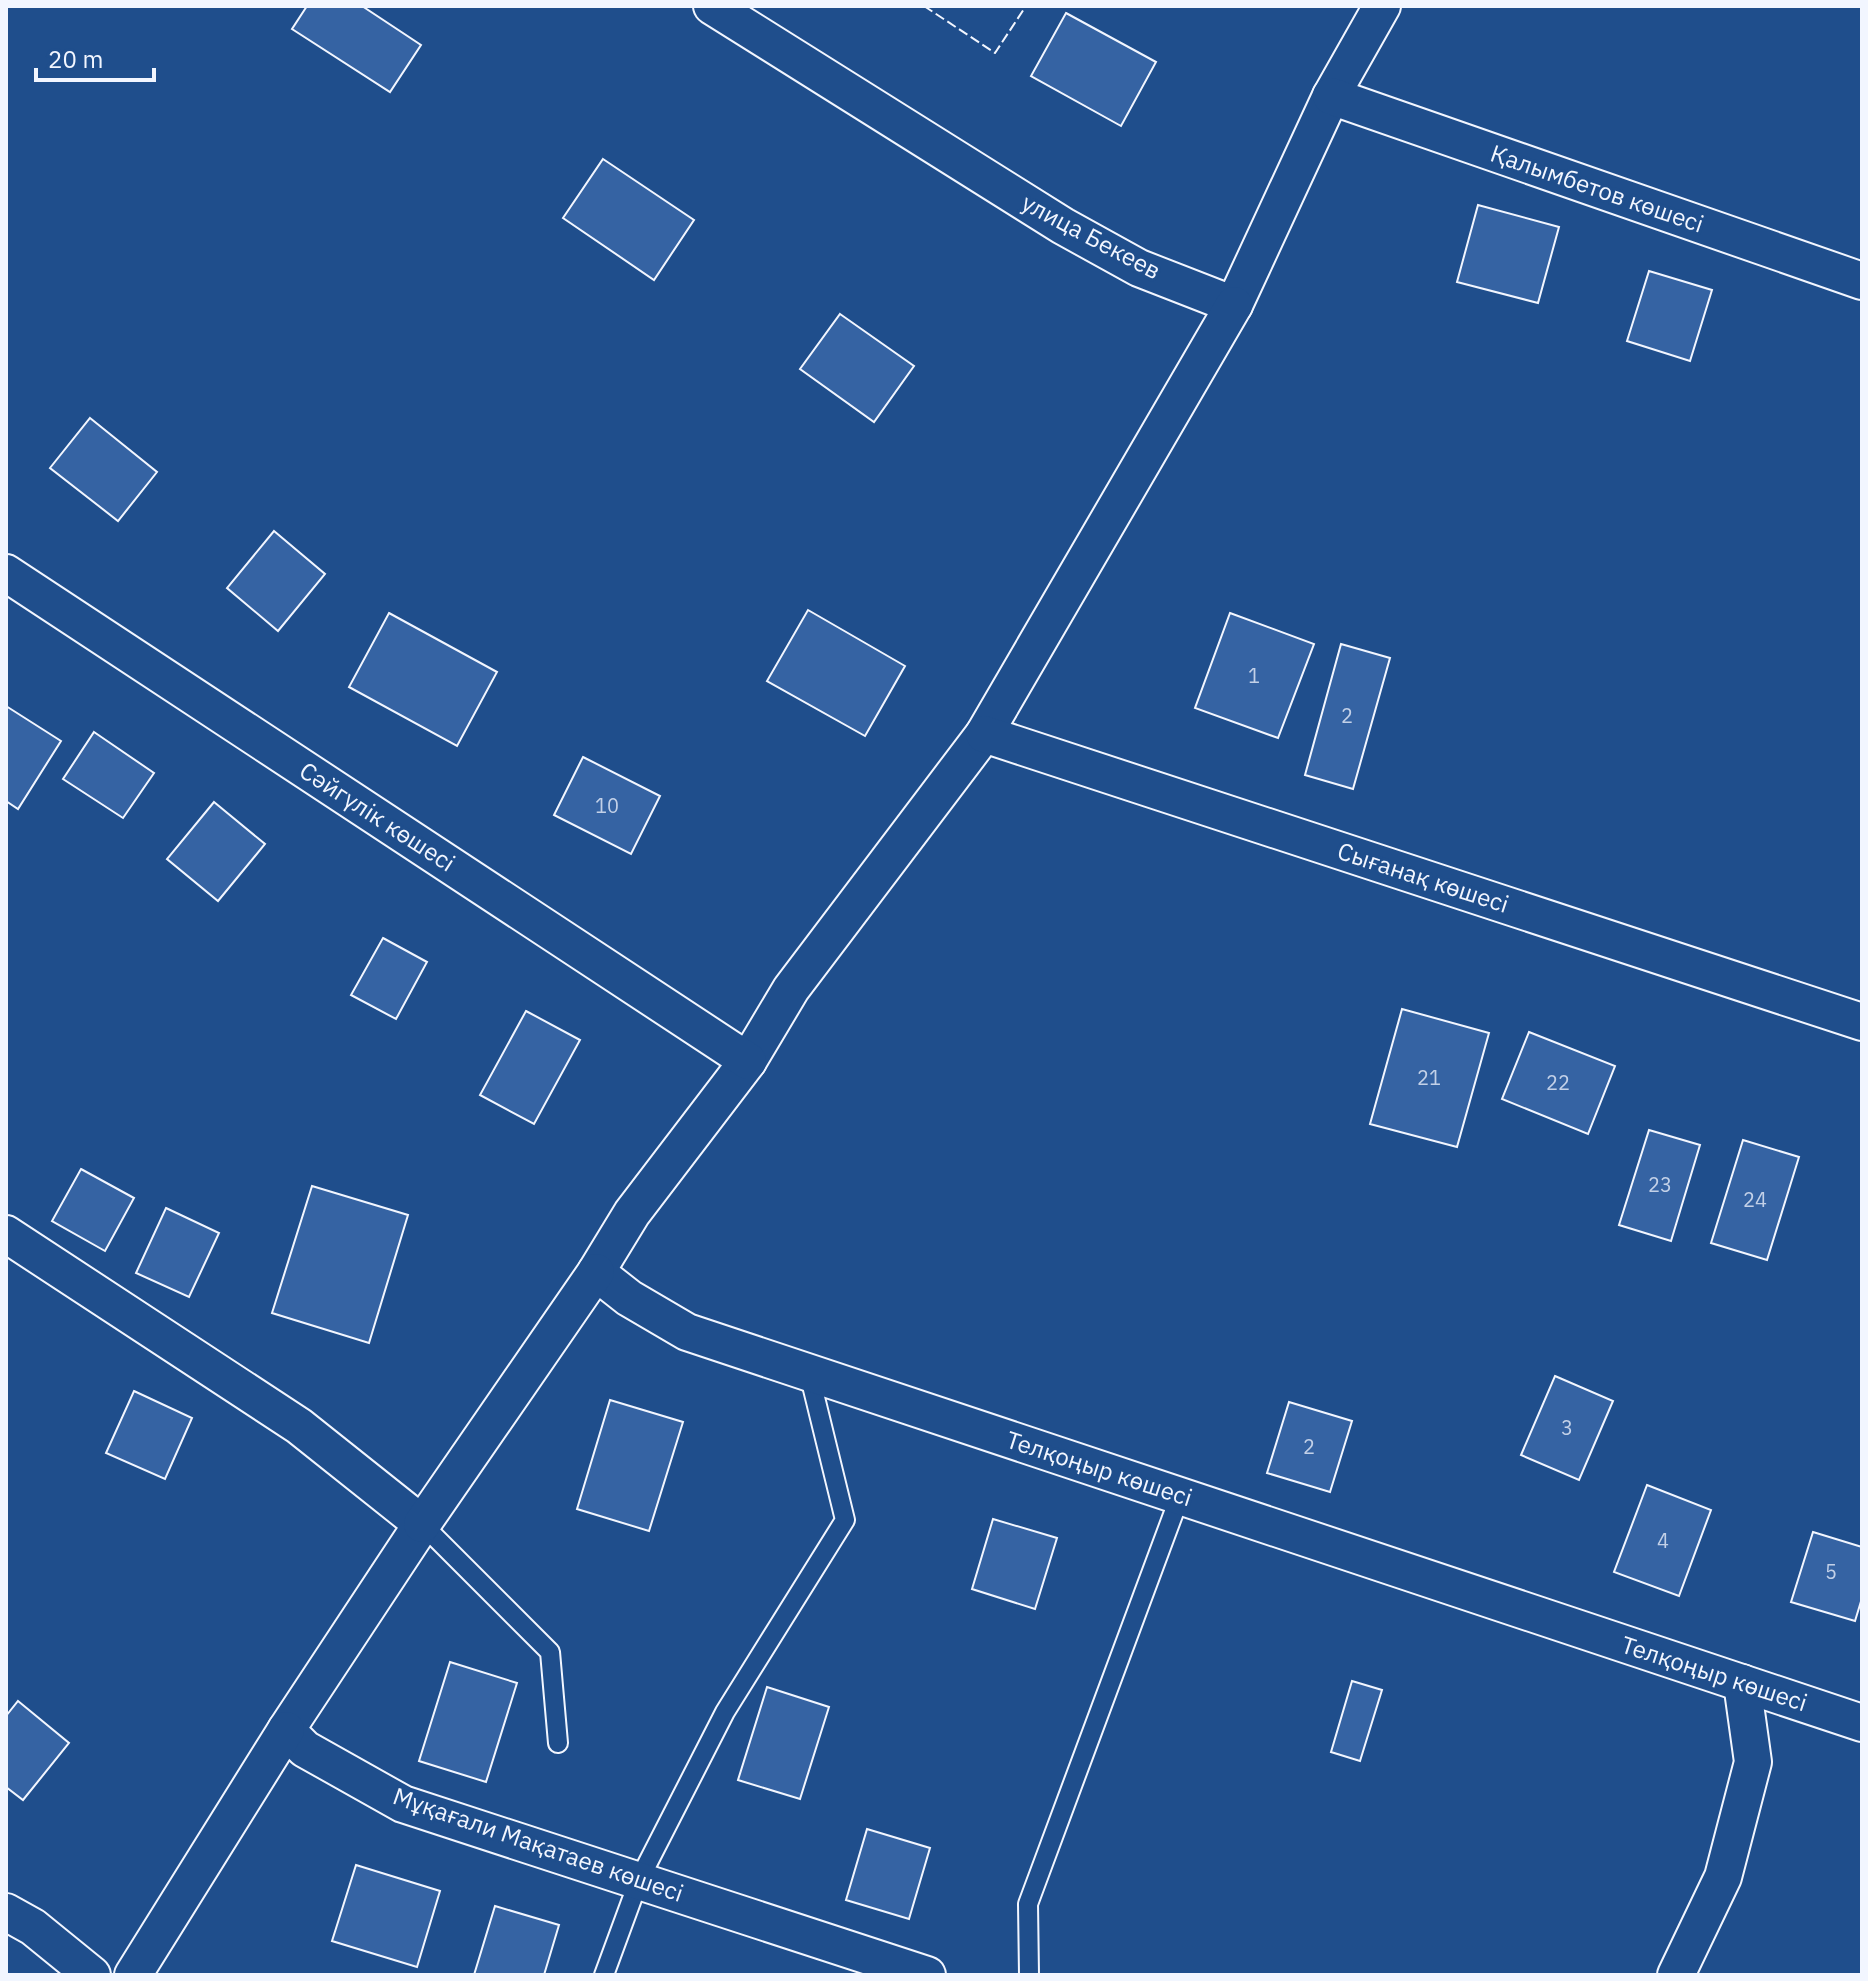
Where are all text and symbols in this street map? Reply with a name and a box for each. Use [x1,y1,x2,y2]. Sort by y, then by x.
scale bar [36,32,154,82]
text: 20 m [48,43,103,75]
street label: Қалымбетов көшесі [1487,137,1708,240]
street label: улица Бекеев [1016,186,1167,286]
house number: 1 [1248,662,1260,689]
house number: 2 [1341,702,1353,729]
street label: Сәйгүлік көшесі [294,754,461,878]
house number: 10 [595,792,619,819]
street label: Сығанақ көшесі [1334,834,1513,920]
house number: 21 [1417,1064,1441,1091]
house number: 22 [1546,1069,1570,1096]
house number: 23 [1648,1171,1672,1198]
house number: 24 [1743,1186,1767,1213]
house number: 3 [1561,1414,1573,1441]
street label: Телқоңыр көшесі [1002,1423,1196,1513]
house number: 2 [1303,1433,1315,1460]
house number: 4 [1657,1527,1669,1554]
house number: 5 [1825,1558,1837,1585]
street label: Телқоңыр көшесі [1617,1628,1811,1718]
street label: Мұқағали Мақатаев көшесі [389,1779,688,1909]

